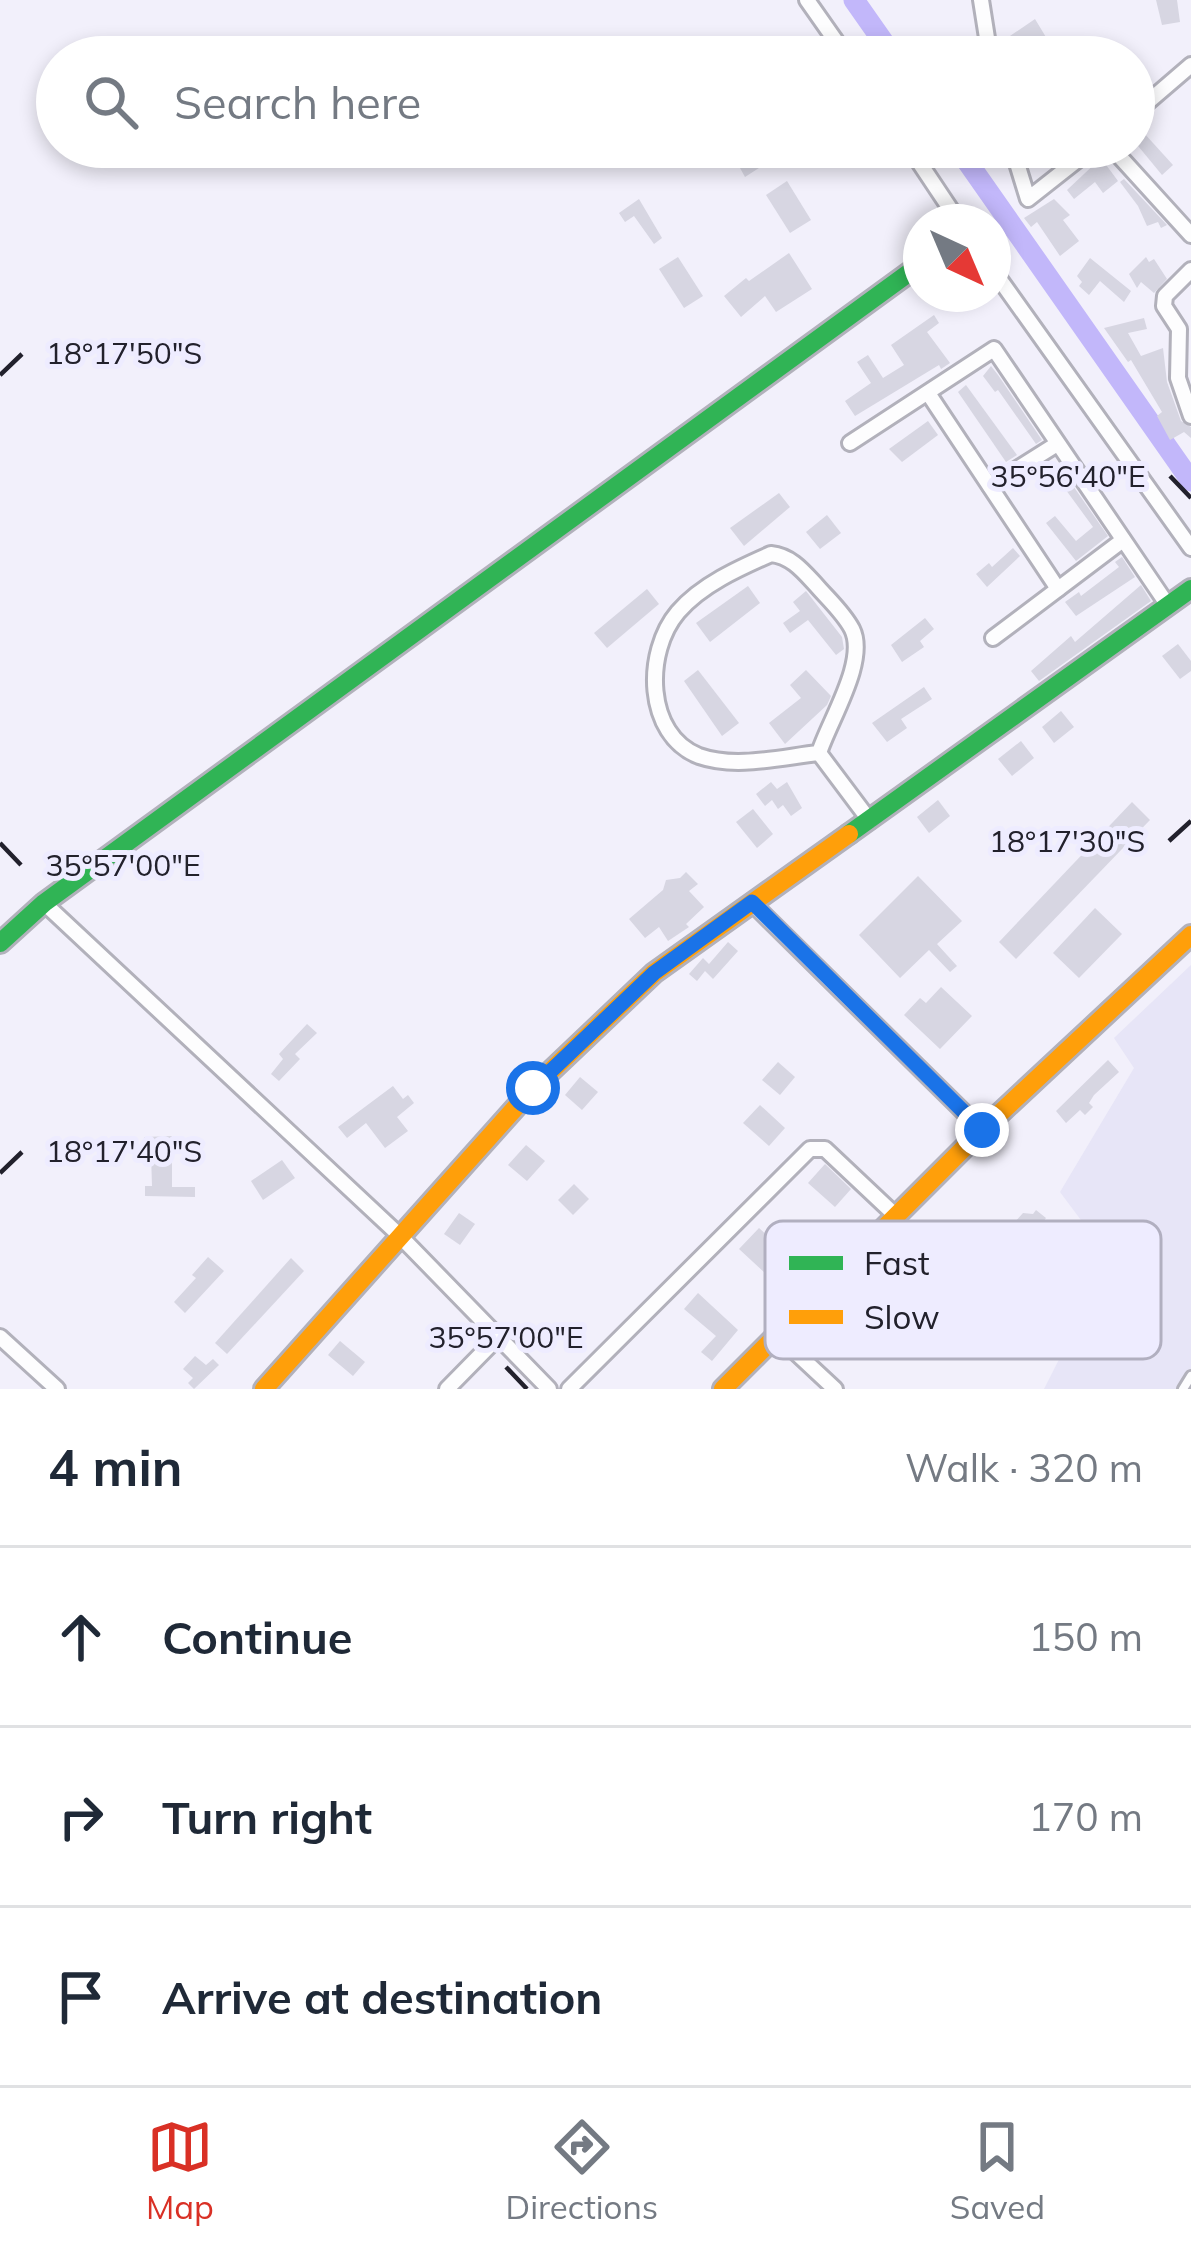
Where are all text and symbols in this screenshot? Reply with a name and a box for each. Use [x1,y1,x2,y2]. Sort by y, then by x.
search box [36,36,1155,168]
icon: search [78,69,144,135]
text: Search here [174,74,421,130]
north arrow [903,204,1011,312]
text: 18°17'50"S [46,334,202,372]
text: 35°56'40"E [990,457,1146,495]
text: 18°17'30"S [989,822,1145,860]
text: 35°57'00"E [45,846,201,884]
route start [506,1061,560,1115]
route end [955,1103,1009,1157]
text: 18°17'40"S [46,1132,202,1170]
legend [765,1221,1161,1359]
text: Fast [864,1242,929,1283]
text: Slow [864,1296,940,1337]
text: 35°57'00"E [428,1318,584,1356]
text: 4 min [48,1435,183,1499]
text: Walk · 320 m [905,1443,1143,1492]
icon: ahead [48,1604,114,1670]
text: Continue [162,1609,352,1665]
text: 150 m [1028,1612,1143,1661]
icon: right [48,1784,114,1850]
text: Turn right [162,1789,372,1845]
text: 170 m [1028,1792,1143,1841]
icon: arrive [48,1964,114,2030]
text: Arrive at destination [162,1969,602,2025]
tab: Map [146,2114,214,2227]
tab: Directions [506,2114,658,2227]
tab: Saved [950,2114,1045,2227]

